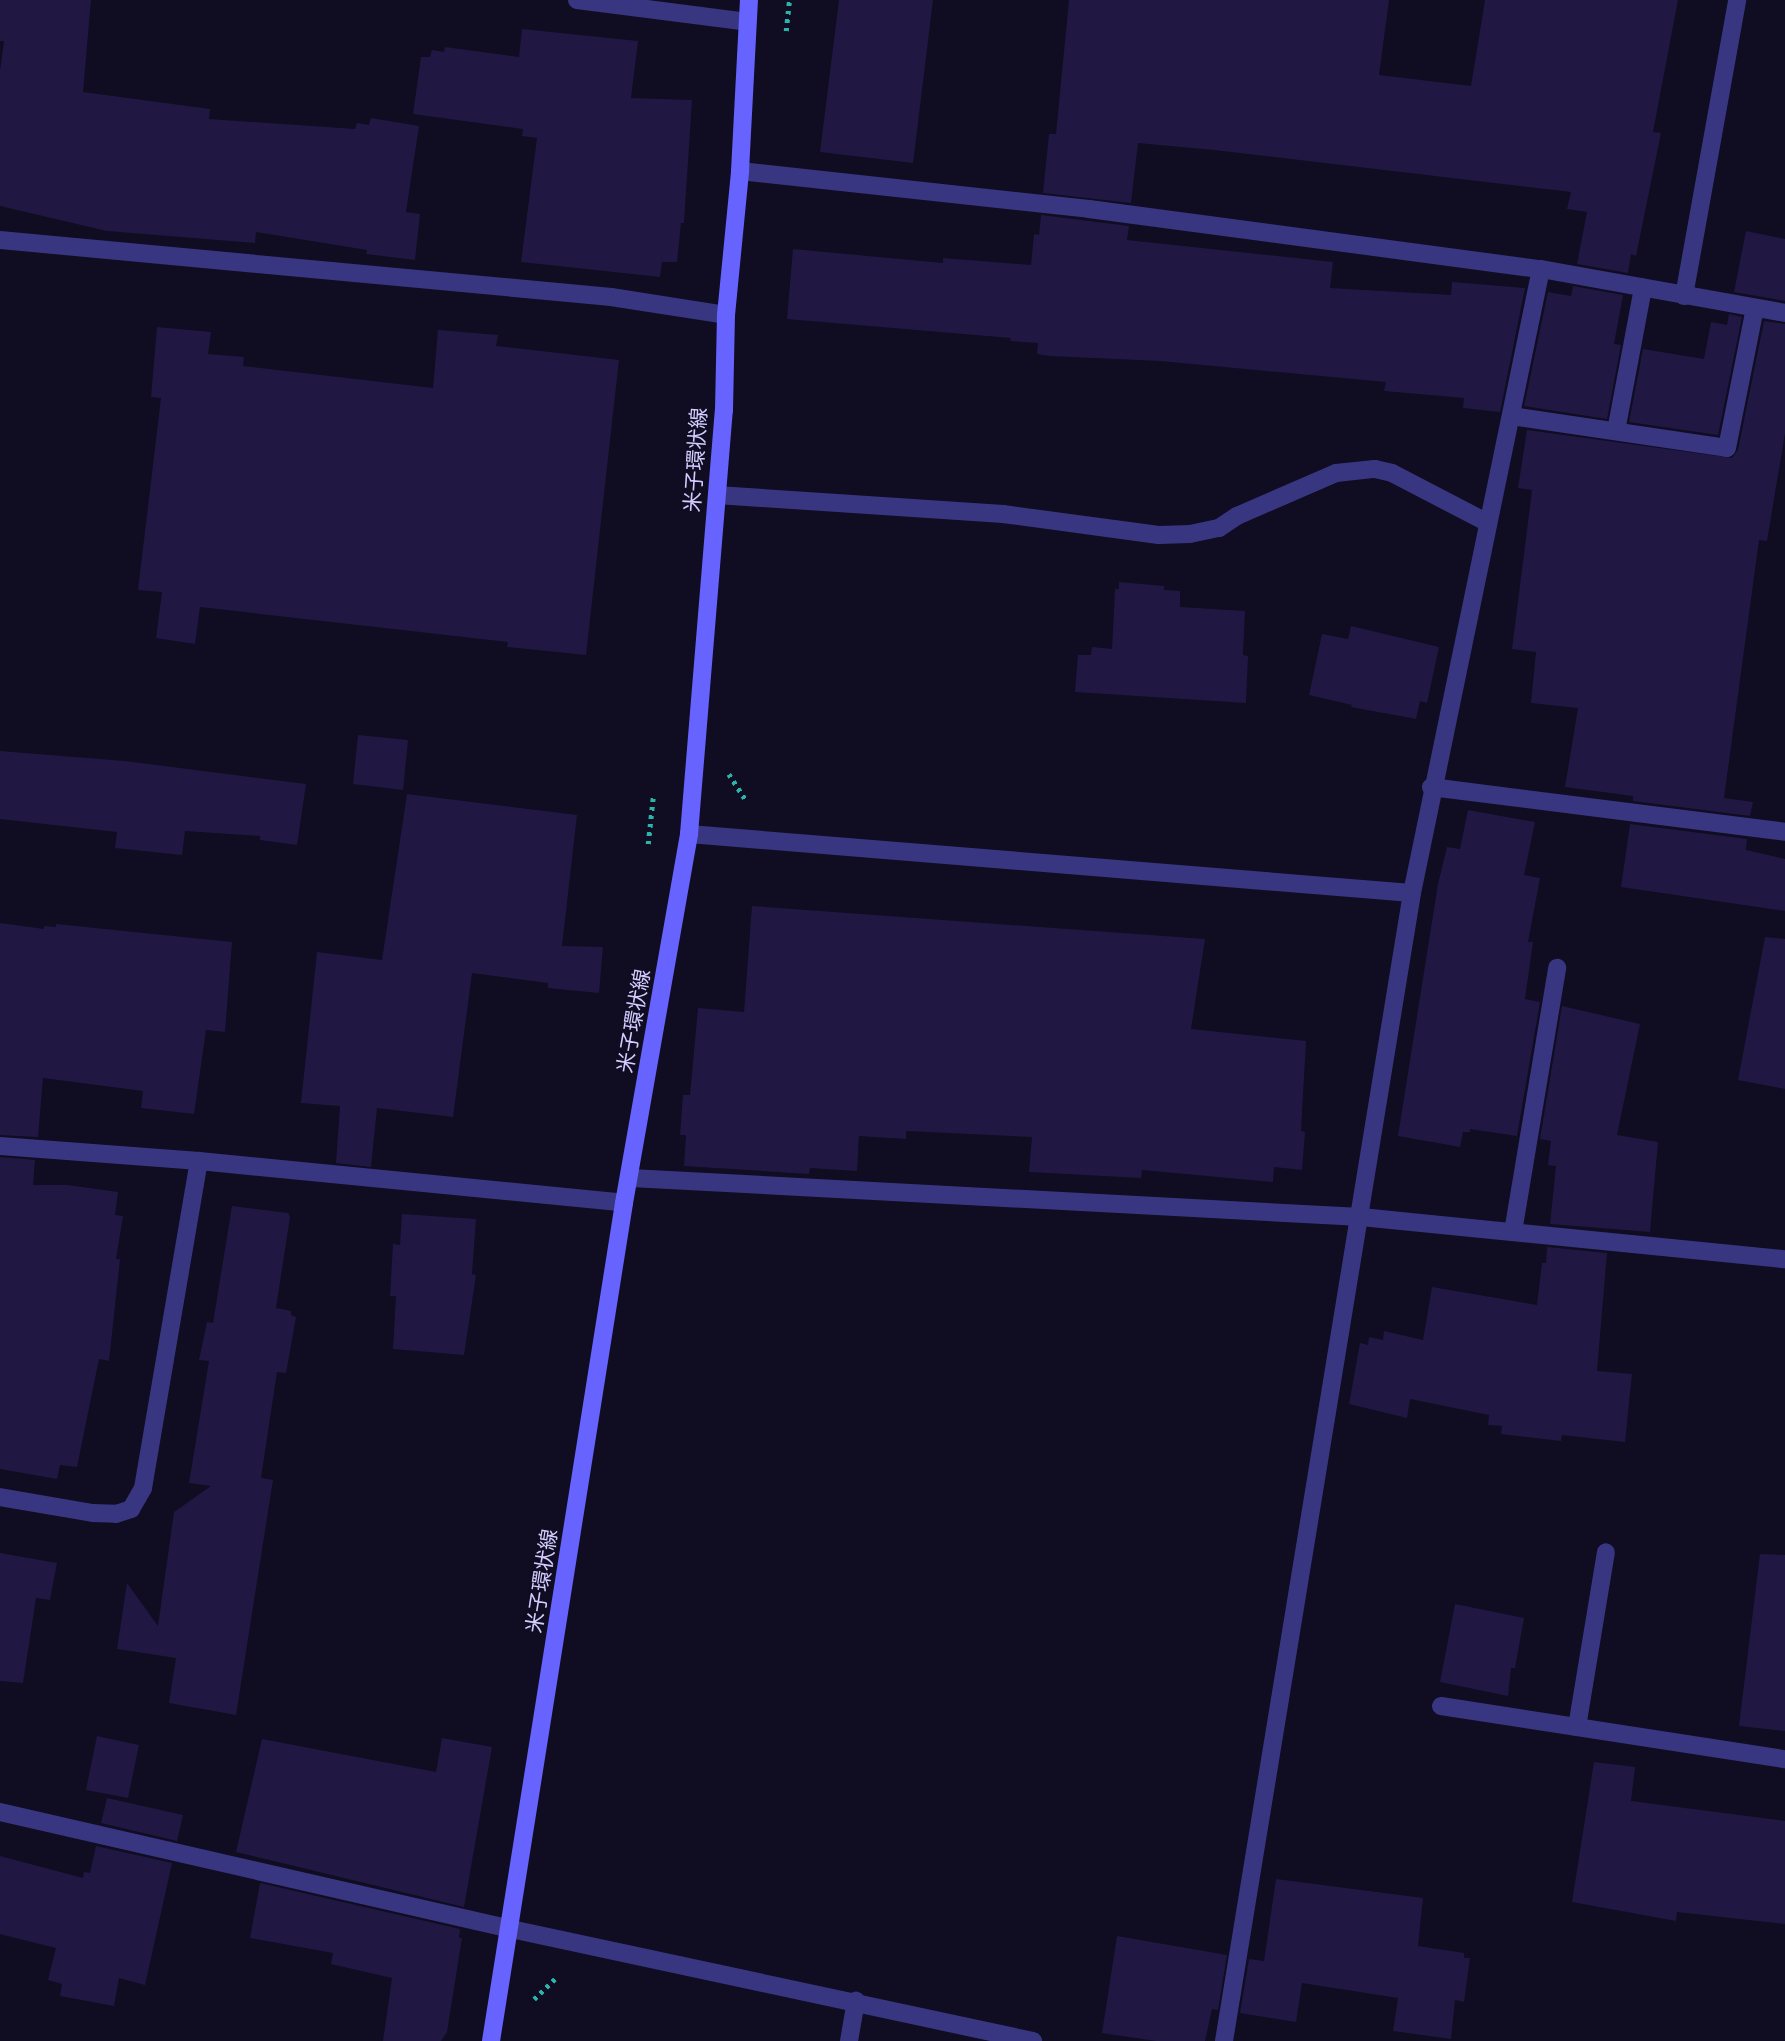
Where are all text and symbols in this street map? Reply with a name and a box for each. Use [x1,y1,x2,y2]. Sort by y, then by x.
street label: 米子環状線 [680,407,712,513]
street label: 米子環状線 [612,967,656,1075]
street label: 米子環状線 [521,1527,563,1635]

